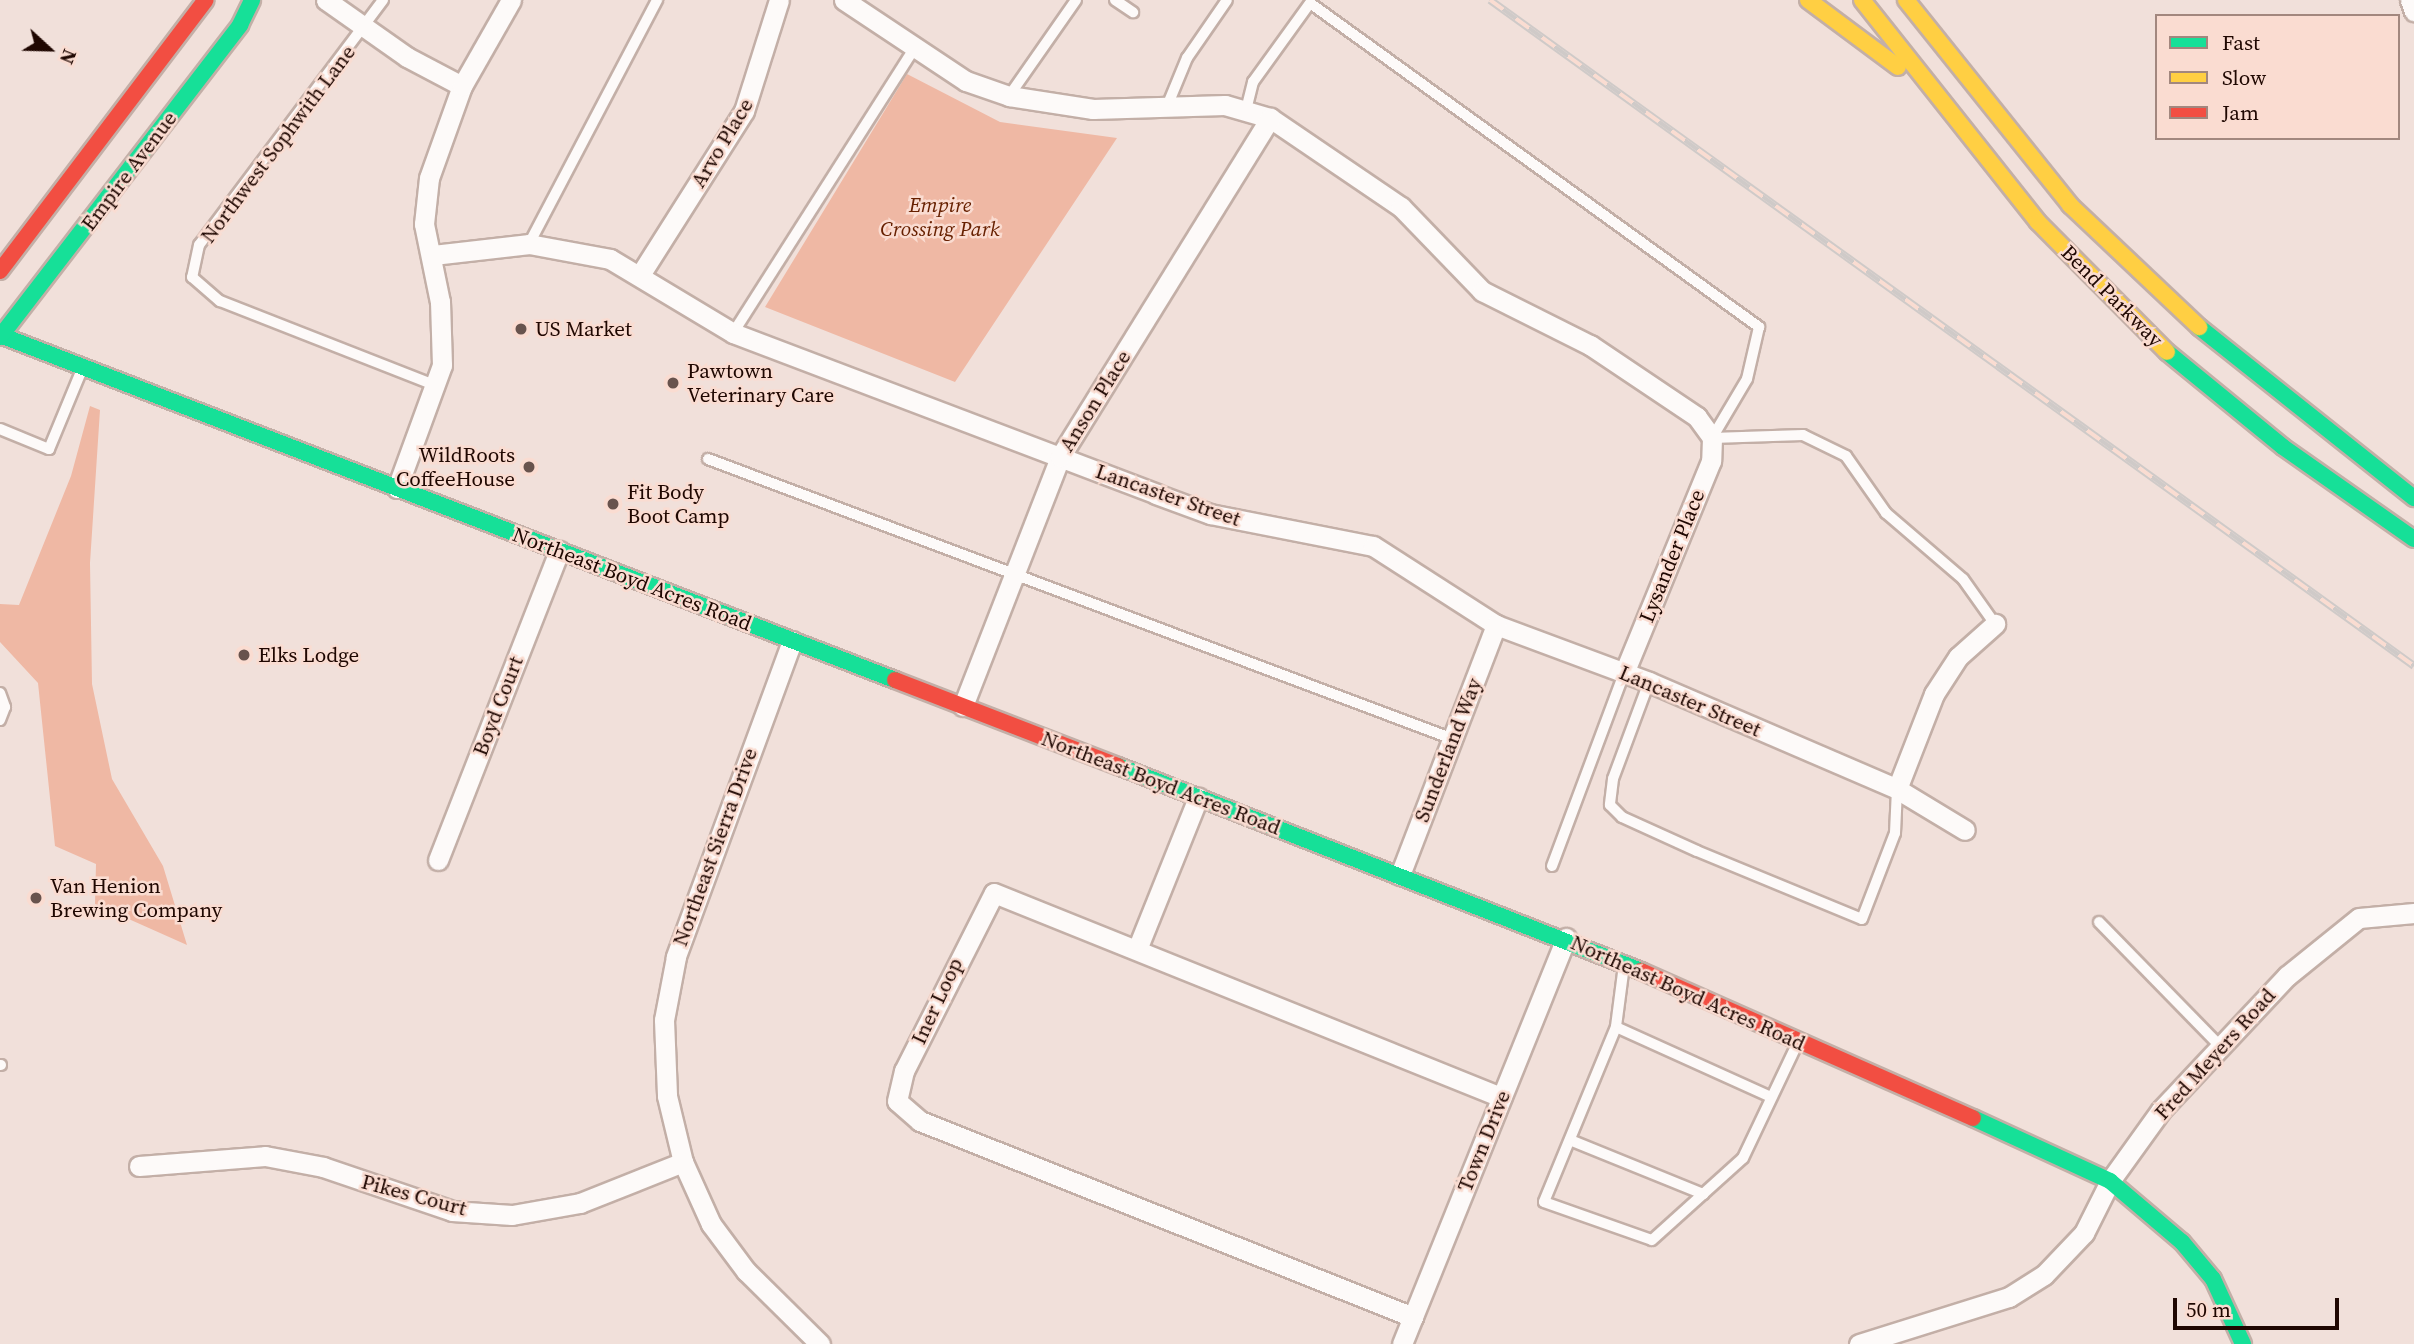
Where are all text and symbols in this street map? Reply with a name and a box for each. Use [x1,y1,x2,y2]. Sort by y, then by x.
north arrow [14,14,84,84]
legend [2155,14,2400,140]
text: Fast [2222,28,2260,57]
street label: Northwest Sophwith Lane [195,40,361,248]
text: N [54,46,83,68]
text: Slow [2222,63,2266,92]
street label: Arvo Place [686,94,758,192]
text: Jam [2222,98,2259,127]
street label: Empire Avenue [76,106,182,236]
park label: Empire Crossing Park [880,192,1000,242]
street label: Bend Parkway [2056,240,2168,352]
place label: US Market [535,316,632,342]
marker: US Market [513,321,529,337]
street label: Anson Place [1054,346,1136,456]
place label: Pawtown Veterinary Care [687,358,834,408]
marker: Pawtown Veterinary Care [665,375,681,391]
place label: WildRoots CoffeeHouse [396,442,515,492]
street label: Lancaster Street [1092,458,1244,532]
marker: WildRoots CoffeeHouse [521,459,537,475]
place label: Fit Body Boot Camp [627,479,729,529]
street label: Lysander Place [1634,486,1710,626]
marker: Fit Body Boot Camp [605,496,621,512]
street label: Northeast Boyd Acres Road [509,522,755,636]
place label: Elks Lodge [258,642,359,668]
marker: Elks Lodge [236,647,252,663]
street label: Boyd Court [467,653,529,759]
street label: Lancaster Street [1615,660,1765,742]
street label: Sunderland Way [1409,674,1487,826]
street label: Northeast Boyd Acres Road [1038,726,1284,840]
street label: Northeast Sierra Drive [667,745,763,949]
place label: Van Henion Brewing Company [50,873,222,923]
marker: Van Henion Brewing Company [28,890,44,906]
street label: Northeast Boyd Acres Road [1567,930,1809,1056]
street label: Iner Loop [906,954,968,1048]
street label: Fred Meyers Road [2149,983,2281,1125]
street label: Town Drive [1452,1087,1516,1195]
street label: Pikes Court [359,1169,469,1221]
scale bar [2176,1284,2342,1328]
text: 50 m [2186,1295,2231,1324]

